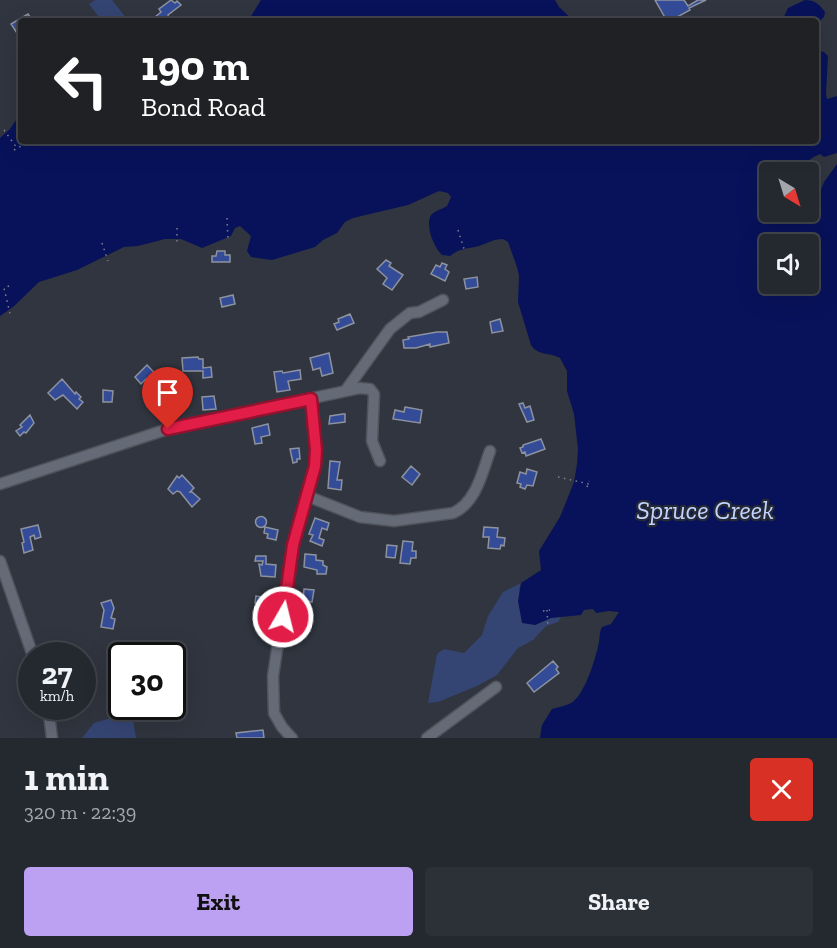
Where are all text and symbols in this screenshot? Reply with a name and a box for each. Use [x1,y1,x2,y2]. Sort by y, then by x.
text: 190 m [141,40,249,91]
icon: left [42,42,120,120]
text: Bond Road [141,91,266,123]
north arrow [759,162,819,222]
map controls [759,162,819,294]
button: sound [759,234,819,294]
pin [142,367,193,429]
icon: arrive [151,376,184,409]
water label: Spruce Creek [636,494,774,526]
position arrow [251,585,315,649]
speed limit sign: 30 [108,642,186,720]
text: 27 [42,656,72,692]
text: km/h [40,687,74,705]
text: 1 min [24,756,109,799]
button: close [750,758,813,821]
text: 320 m · 22:39 [24,800,136,824]
button: Exit [24,867,413,936]
button: Share [425,867,813,936]

